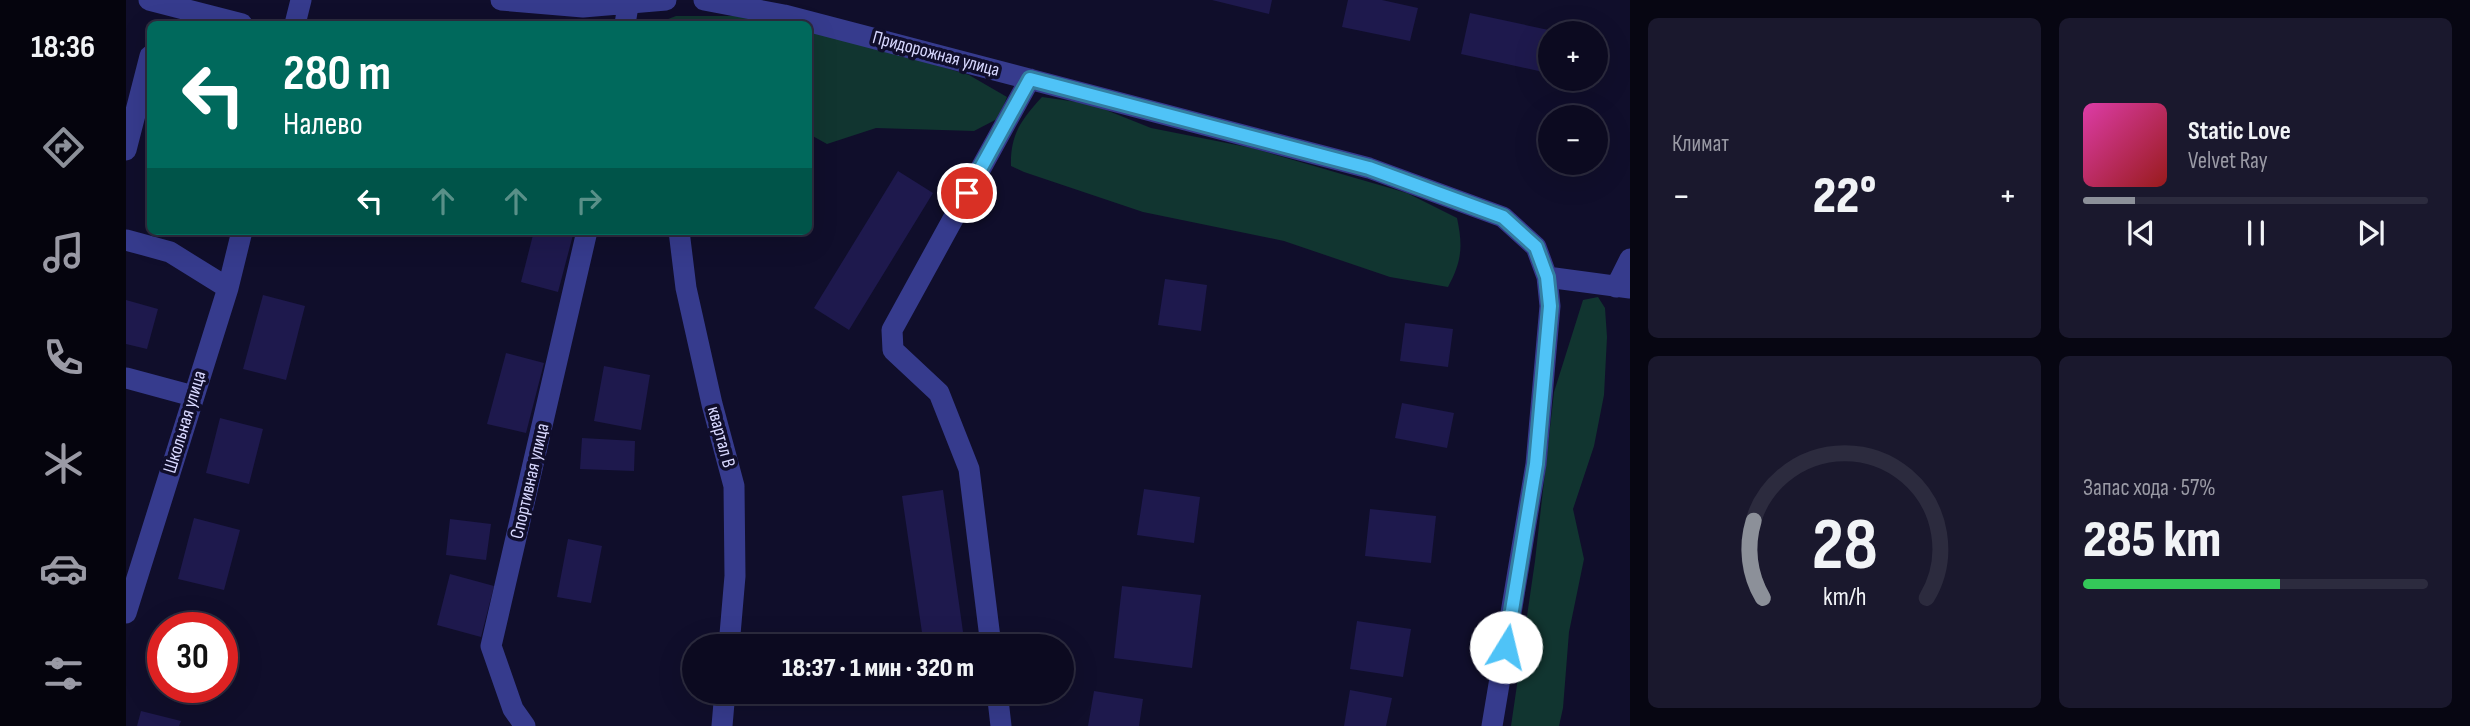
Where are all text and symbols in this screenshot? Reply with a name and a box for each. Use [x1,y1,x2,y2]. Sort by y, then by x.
map controls [1538,21,1608,175]
button: + [1538,21,1608,91]
street label: Придорожная улица [870,26,1002,82]
text: 18:36 [31,28,95,67]
text: 280 m [283,45,391,104]
icon: left [168,49,259,140]
text: Налево [283,105,363,144]
button: − [1538,105,1608,175]
text: Static Love [2188,116,2291,147]
icon: directions [39,123,88,172]
text: Климат [1672,130,1729,158]
text: Velvet Ray [2188,147,2268,175]
pin [937,163,997,223]
text: 22° [1813,165,1876,228]
icon: arrive [948,174,986,212]
text: − [1672,174,1691,219]
text: + [1998,174,2017,219]
icon: left [351,182,389,220]
icon: ahead [424,182,462,220]
icon: ahead [497,182,535,220]
icon: right [570,182,608,220]
icon: previous [2122,214,2160,252]
icon: pause [2237,214,2275,252]
icon: next [2352,214,2390,252]
icon: music [39,228,88,277]
icon: phone [39,333,88,382]
street label: Школьная улица [159,368,211,476]
street label: квартал В [702,404,740,470]
street label: Спортивная улица [506,421,554,541]
icon: climate [39,439,88,488]
text: Запас хода · 57% [2083,474,2216,502]
text: 28 [1811,502,1878,590]
text: 285 km [2083,509,2221,572]
icon: car [39,544,88,593]
text: km/h [1823,582,1866,613]
position arrow [1469,610,1543,684]
speed limit sign: 30 [147,612,238,703]
icon: filters [39,649,88,698]
text: 18:37 · 1 мин · 320 m [782,653,974,684]

